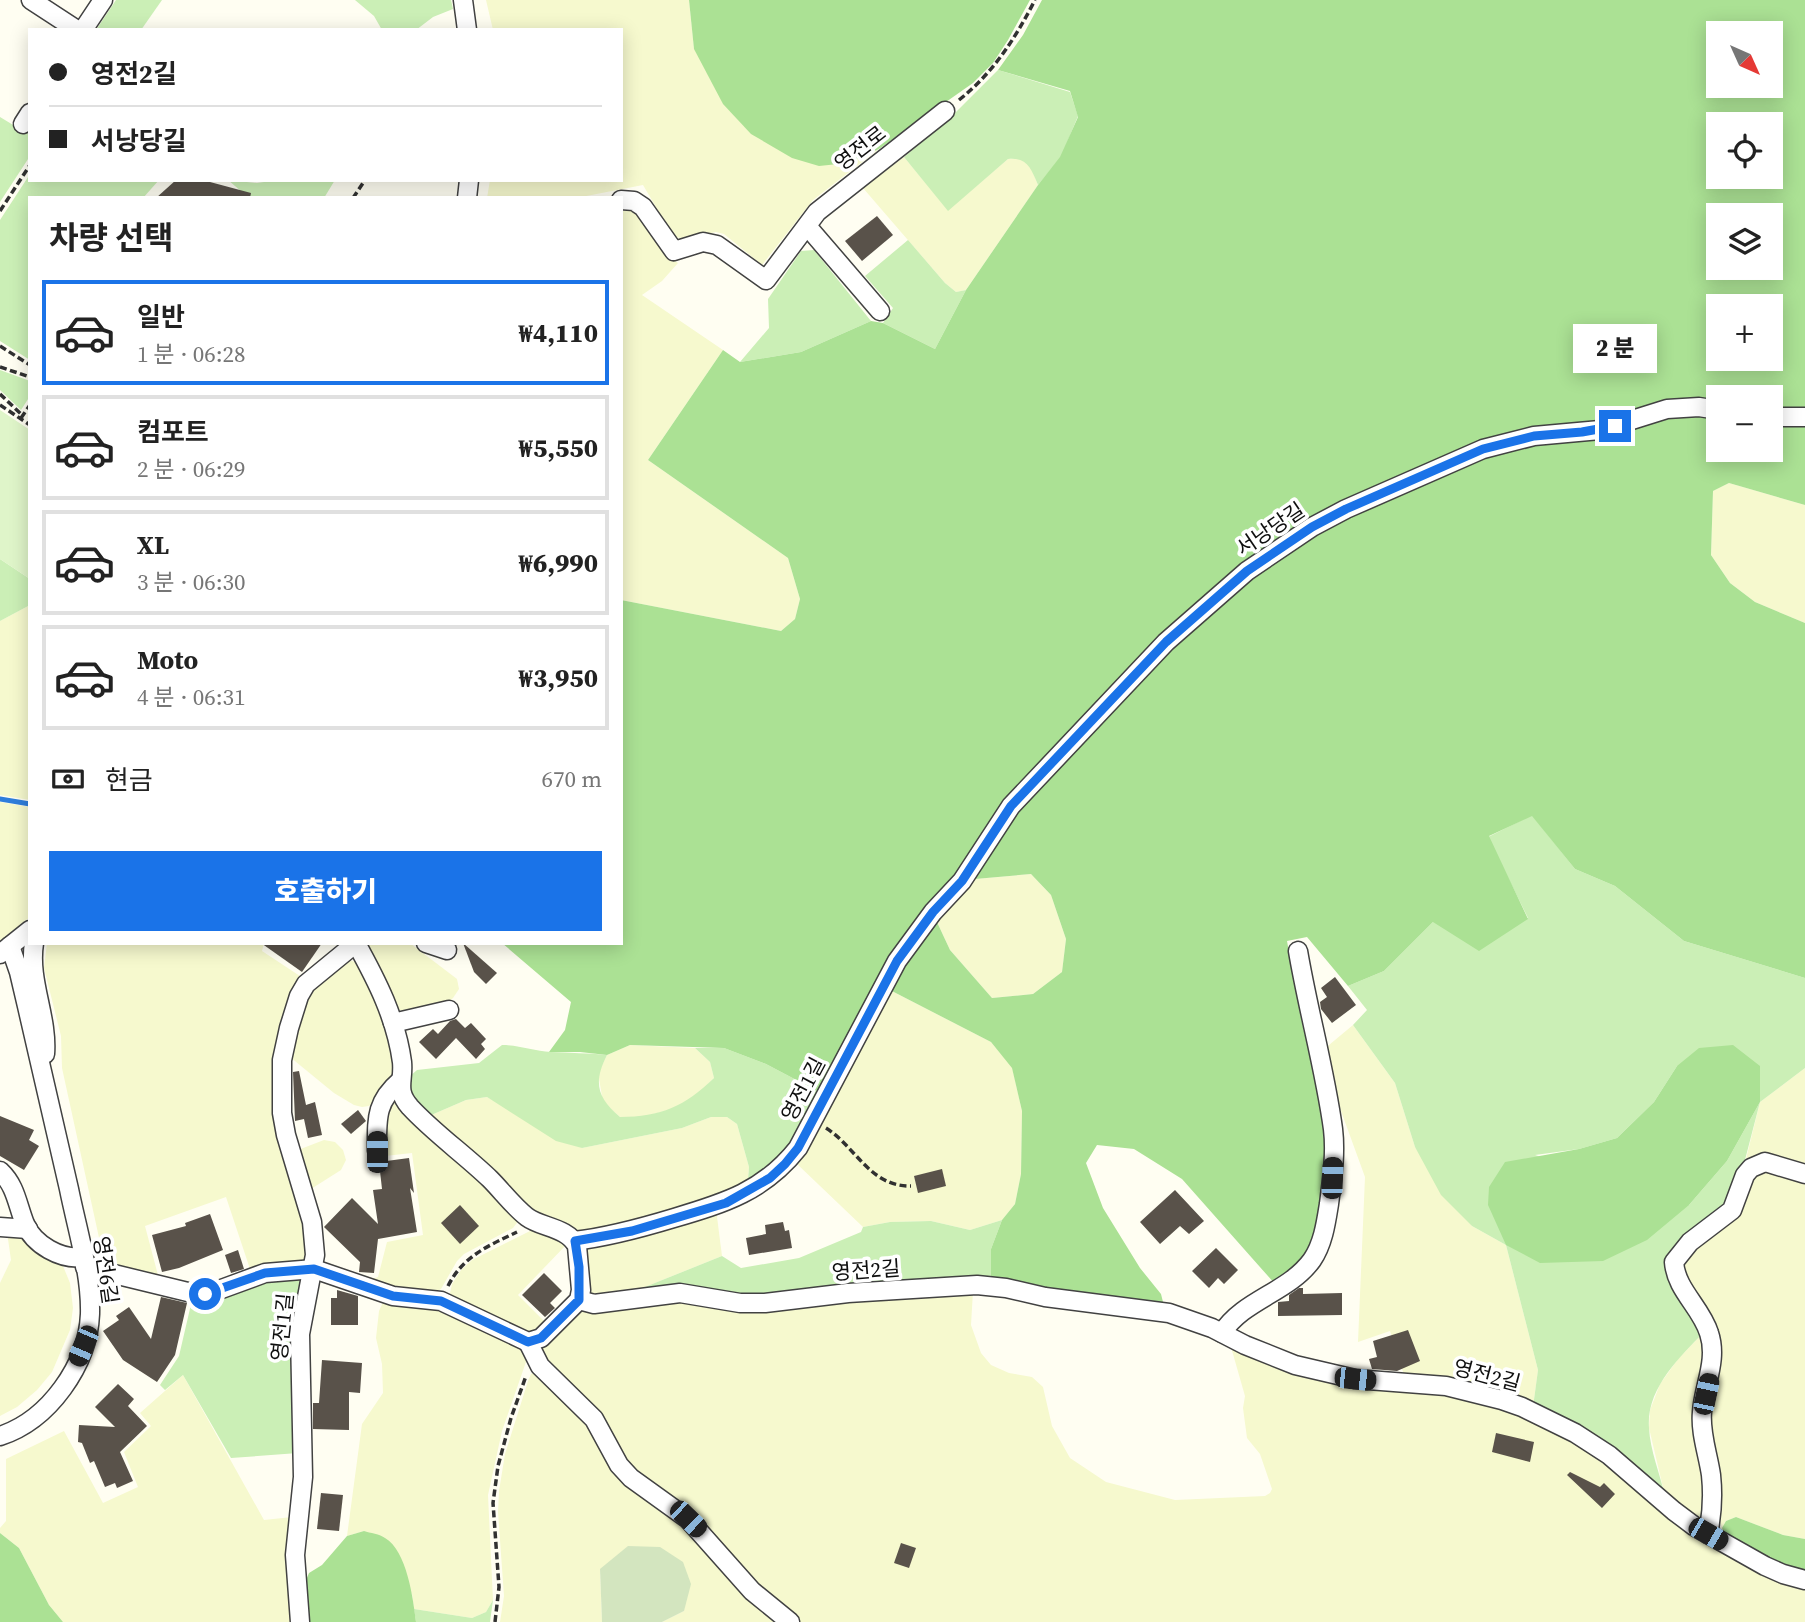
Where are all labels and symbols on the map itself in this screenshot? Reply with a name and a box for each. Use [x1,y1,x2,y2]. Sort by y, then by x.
north arrow [1706,21,1783,98]
street label: 영전로 [828,119,892,177]
callout: 2 분 [1573,324,1657,374]
route end [1599,410,1631,442]
street label: 서낭당길 [1230,495,1310,563]
street label: 영전1길 [774,1052,832,1126]
car [367,1131,388,1173]
car [1321,1157,1344,1199]
street label: 영전6길 [87,1234,125,1306]
street label: 영전2길 [831,1253,901,1287]
route start [189,1278,221,1310]
street label: 영전1길 [264,1291,300,1363]
car [66,1323,101,1369]
street label: 영전2길 [1450,1352,1524,1398]
car [1334,1366,1377,1392]
car [1692,1371,1721,1417]
car [666,1497,711,1541]
car [1685,1514,1732,1554]

